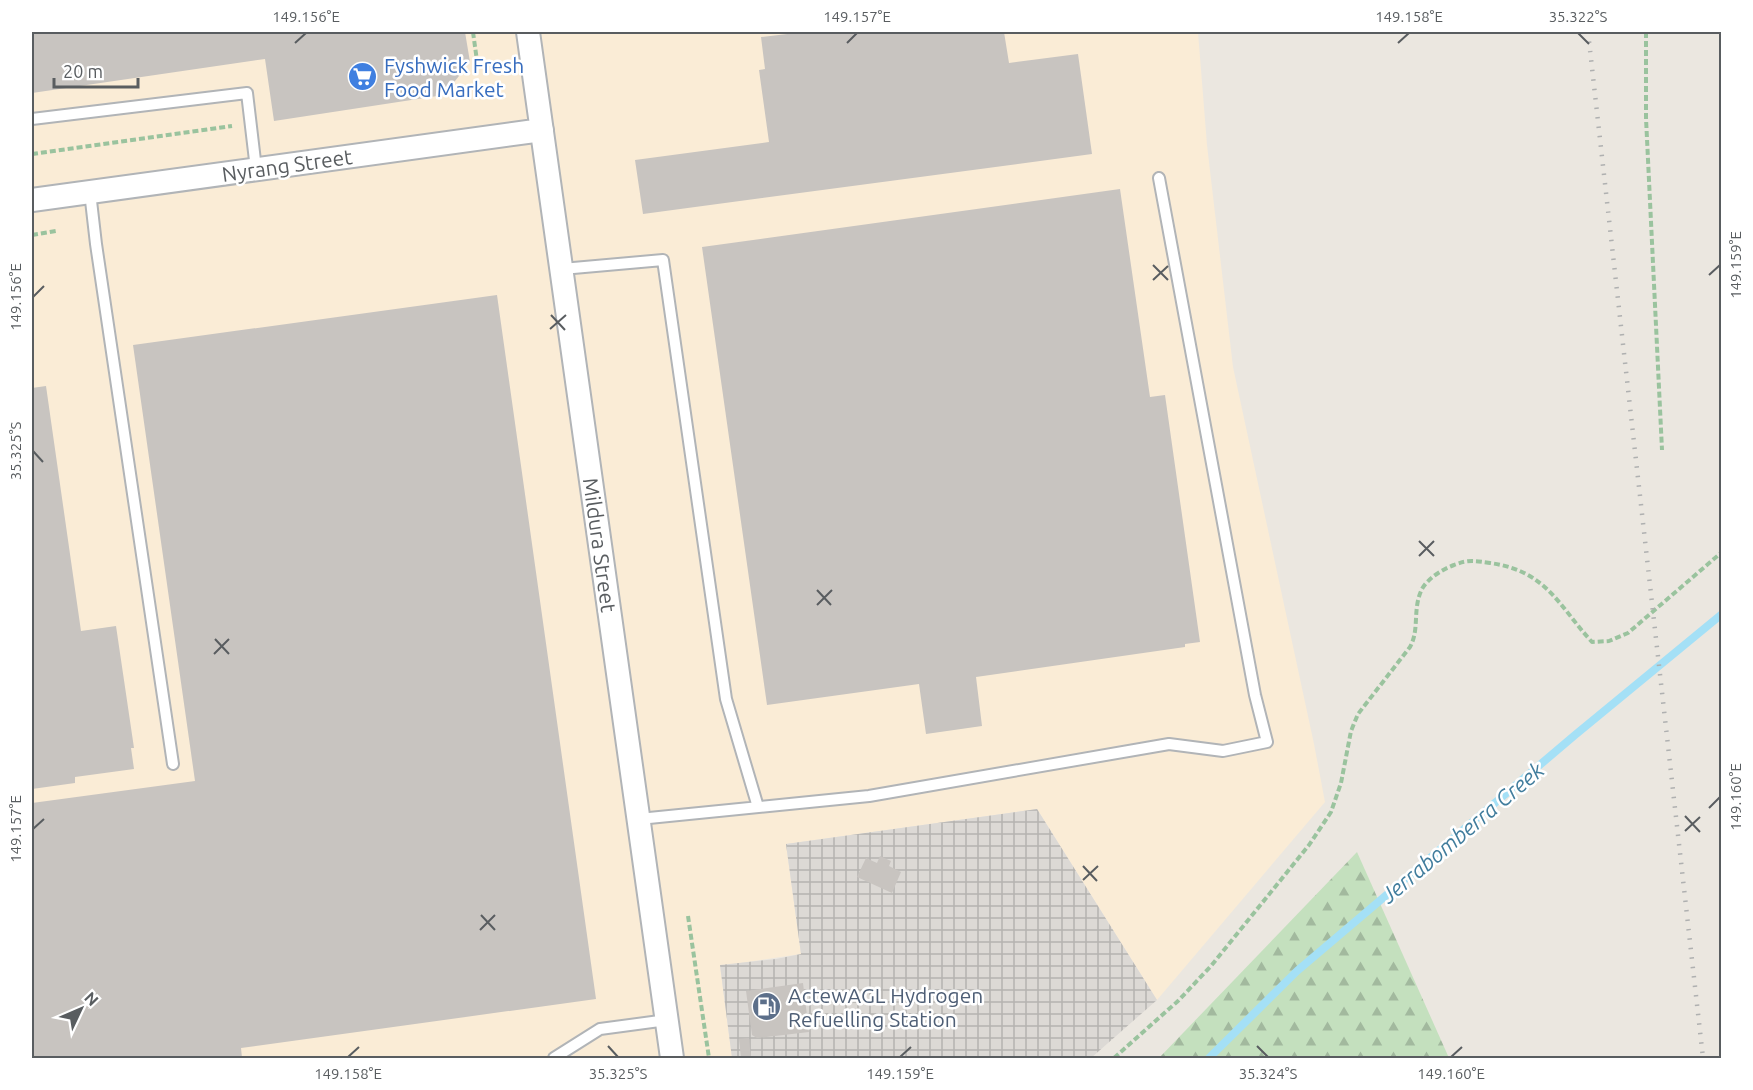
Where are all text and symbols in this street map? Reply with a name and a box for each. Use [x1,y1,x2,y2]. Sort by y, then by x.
text: 149.156°E [272,8,340,25]
text: 149.157°E [823,8,891,25]
text: 149.158°E [1375,8,1443,25]
text: 35.322°S [1549,8,1607,25]
scale bar [54,51,138,89]
place label: Fyshwick Fresh Food Market [384,53,524,101]
text: 20 m [63,61,103,81]
supermarket icon: Fyshwick Fresh Food Market [347,61,379,93]
street label: Nyrang Street [220,144,354,186]
text: 149.159°E [1727,231,1744,299]
text: 149.156°E [7,263,24,331]
text: 35.325°S [7,422,24,480]
street label: Mildura Street [579,476,621,614]
water label: Jerrabomberra Creek [1375,756,1549,908]
text: 149.160°E [1727,763,1744,831]
text: 149.157°E [7,795,24,863]
north arrow [51,979,111,1039]
place label: ActewAGL Hydrogen Refuelling Station [788,983,983,1031]
text: N [81,988,102,1009]
fuel station icon: ActewAGL Hydrogen Refuelling Station [751,991,783,1023]
text: 149.158°E [314,1065,382,1082]
text: 35.325°S [589,1065,647,1082]
text: 149.159°E [866,1065,934,1082]
text: 35.324°S [1239,1065,1297,1082]
text: 149.160°E [1417,1065,1485,1082]

